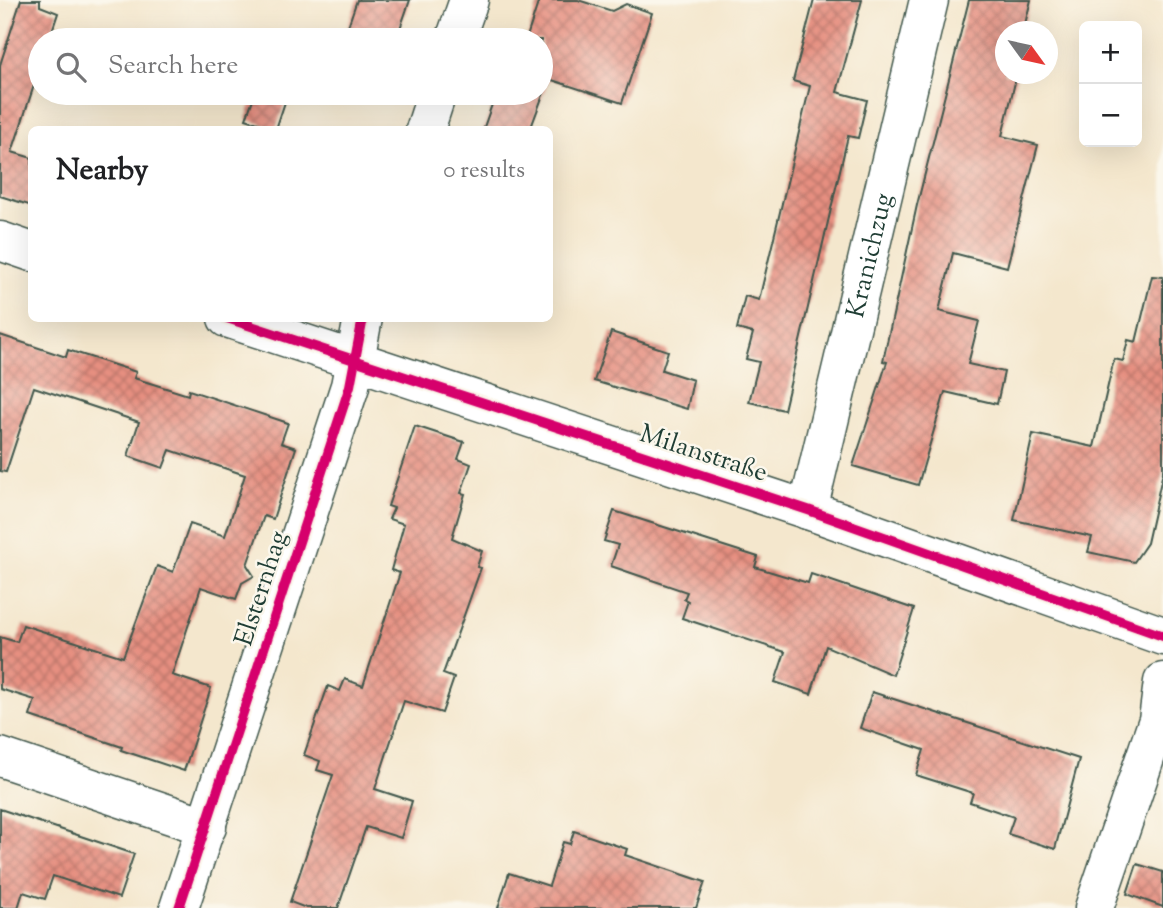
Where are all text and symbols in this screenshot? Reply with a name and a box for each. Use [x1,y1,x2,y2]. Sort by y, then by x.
north arrow [995,21,1058,84]
map controls [1079,21,1142,147]
button: + [1079,21,1142,84]
search box [28,28,553,105]
icon: search [52,48,90,86]
text: Search here [108,48,238,85]
button: − [1079,84,1142,147]
text: Nearby [56,150,148,193]
text: 0 results [443,155,525,188]
street label: Kranichzug [838,190,904,322]
street label: Milanstraße [634,416,772,492]
street label: Elsternhag [226,527,298,651]

